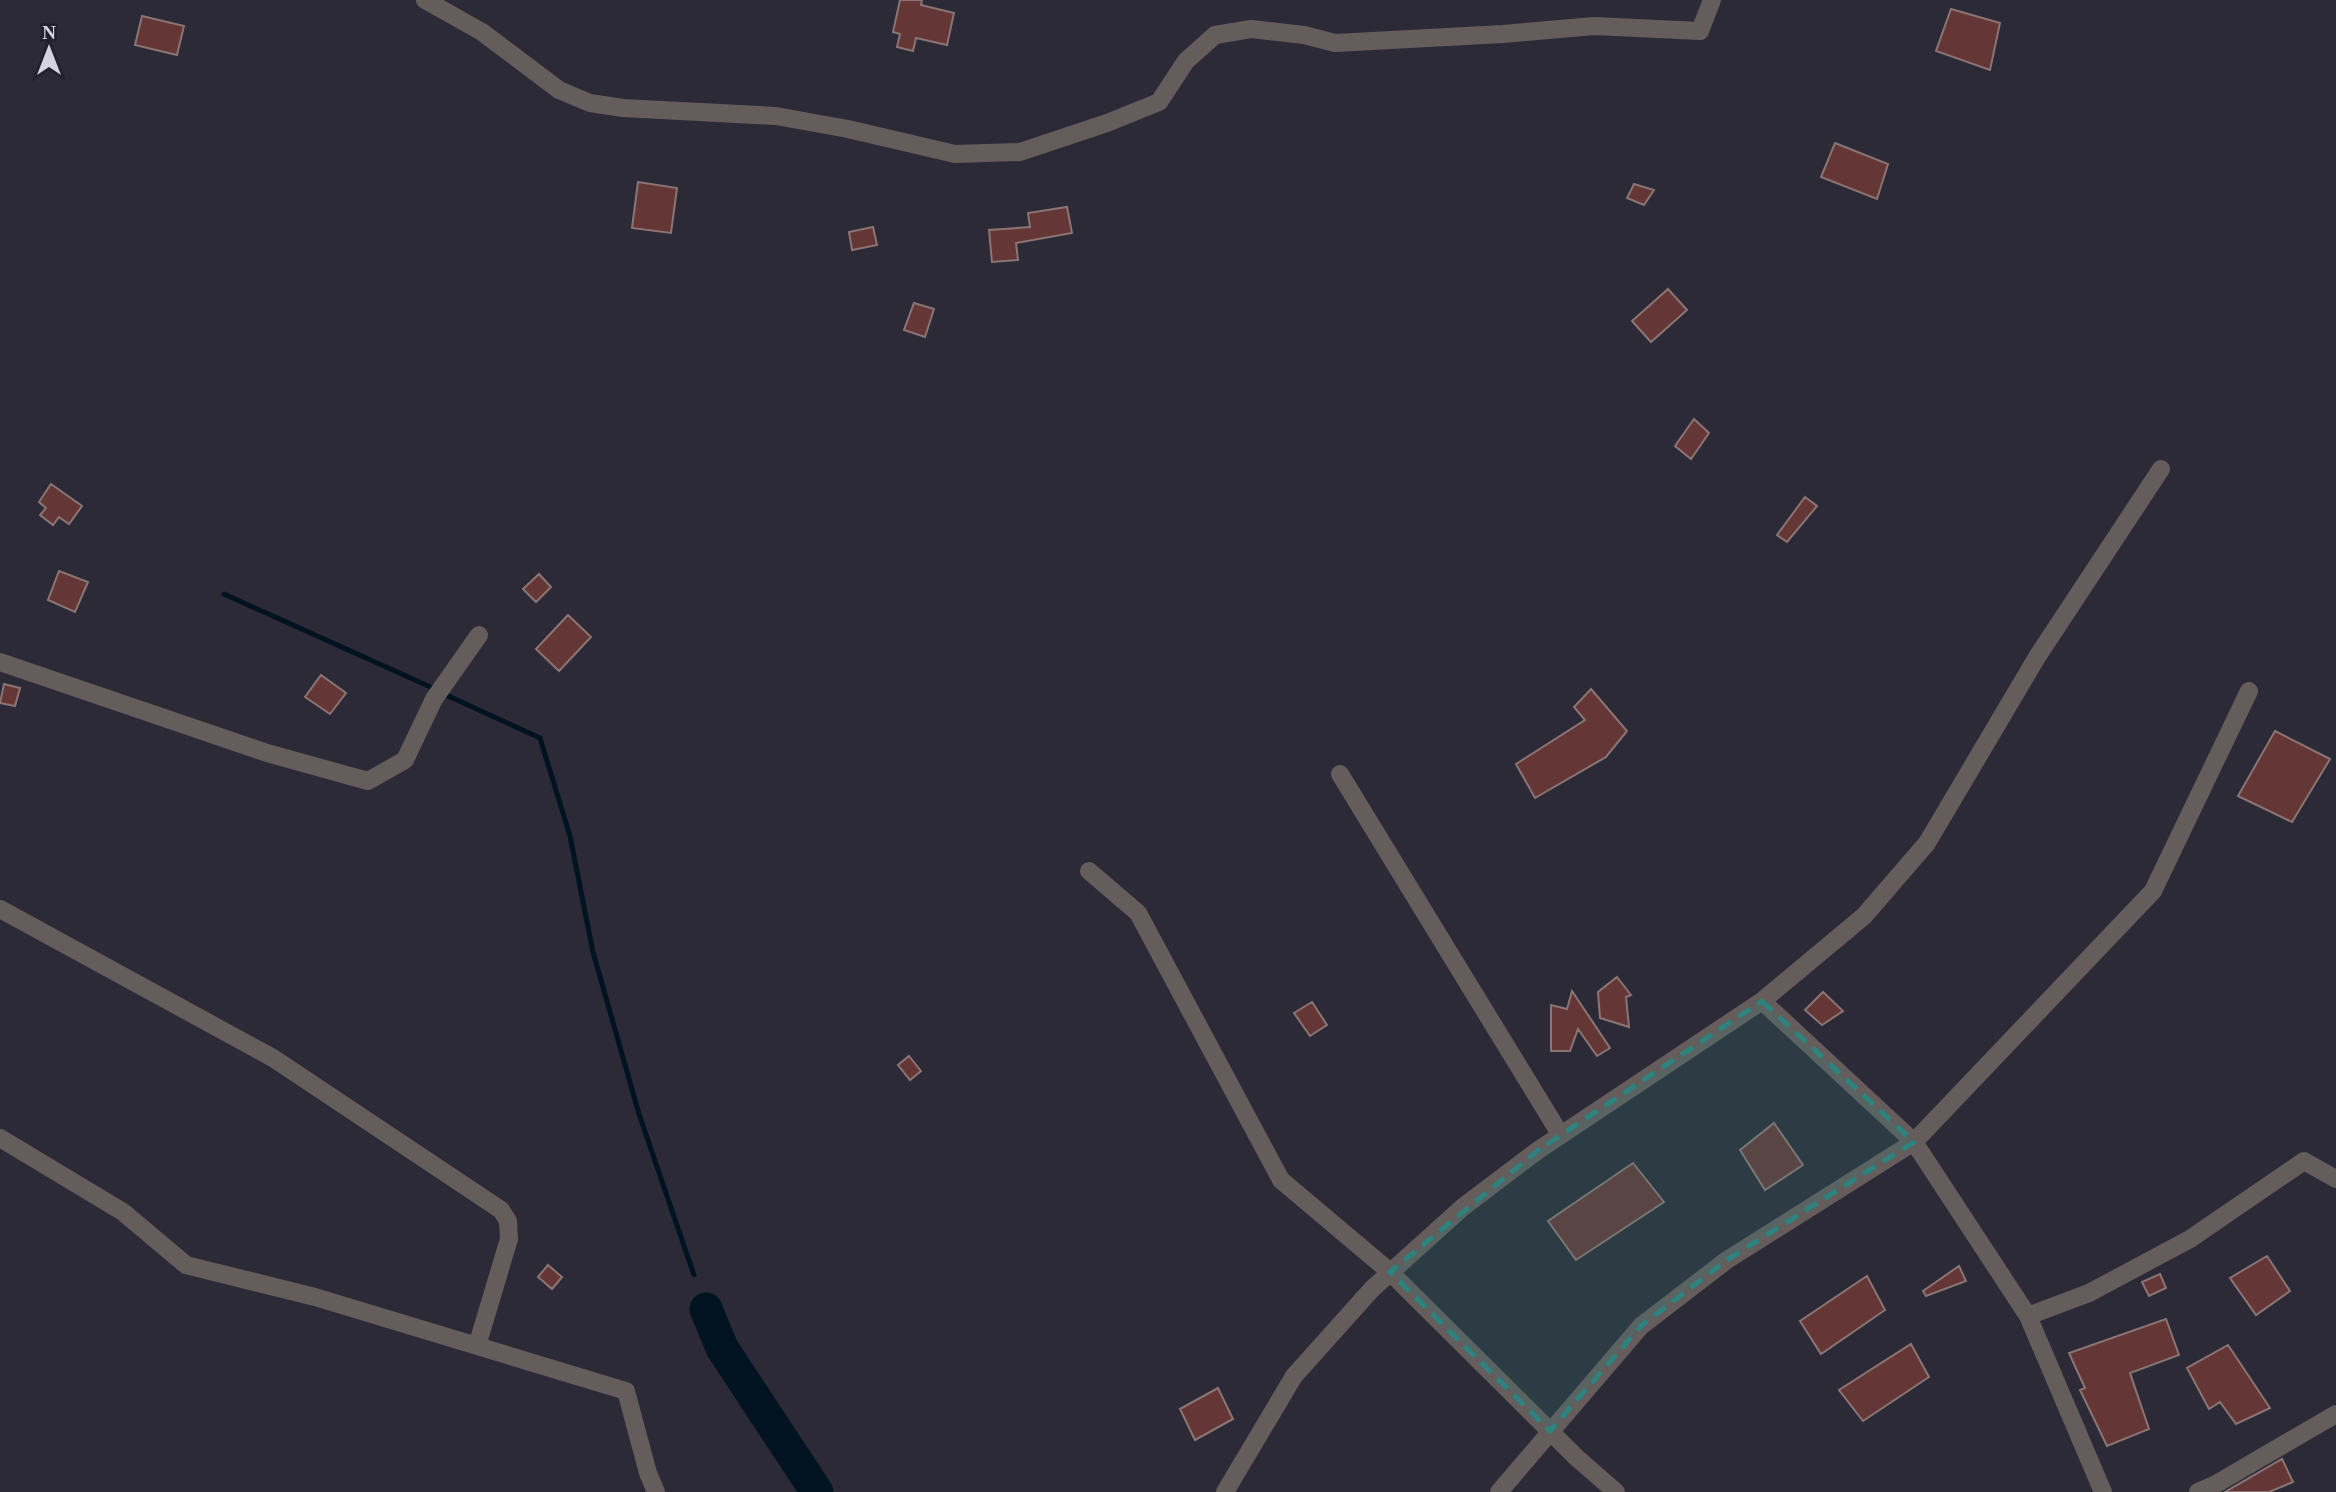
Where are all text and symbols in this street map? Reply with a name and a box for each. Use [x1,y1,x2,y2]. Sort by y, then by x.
north arrow [14,14,84,84]
text: N [42,22,56,43]

